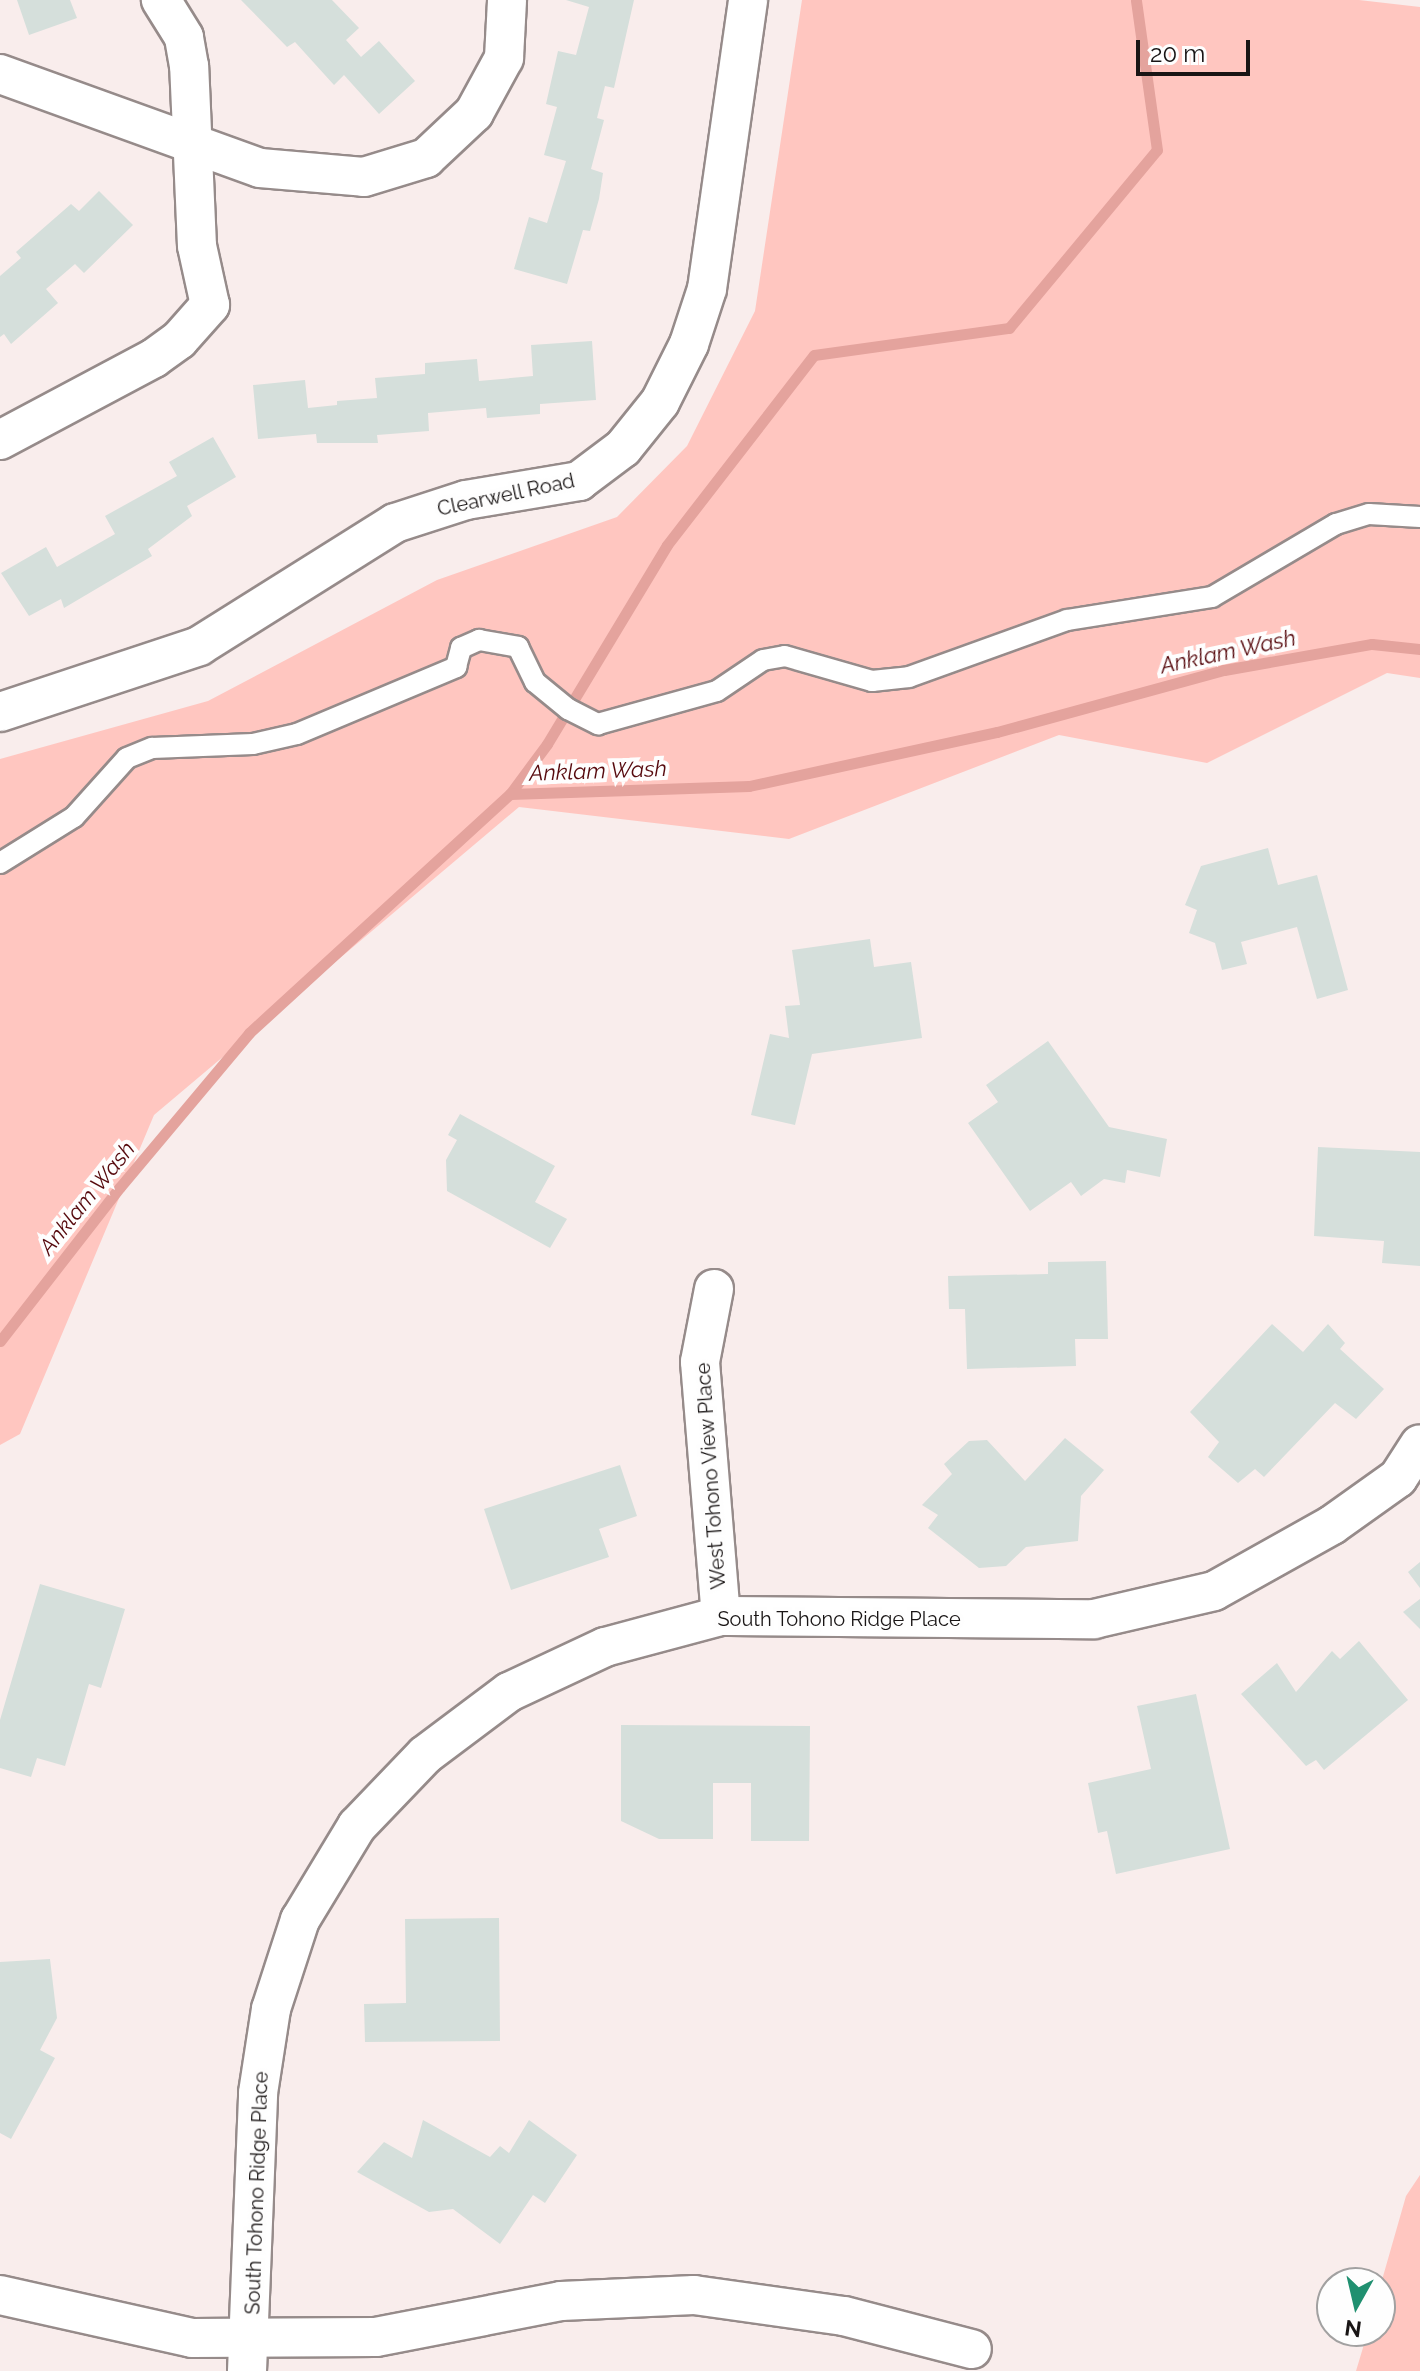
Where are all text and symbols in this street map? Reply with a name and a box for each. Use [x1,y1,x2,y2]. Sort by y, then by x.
scale bar [1140,24,1254,74]
text: 20 m [1150,39,1205,68]
street label: Clearwell Road [435,469,577,521]
water label: Anklam Wash [1158,625,1298,679]
water label: Anklam Wash [528,755,668,787]
water label: Anklam Wash [33,1136,141,1260]
street label: West Tohono View Place [691,1361,731,1591]
street label: South Tohono Ridge Place [717,1607,961,1631]
street label: South Tohono Ridge Place [241,2071,273,2315]
north arrow [1316,2267,1396,2347]
text: N [1343,2315,1363,2343]

